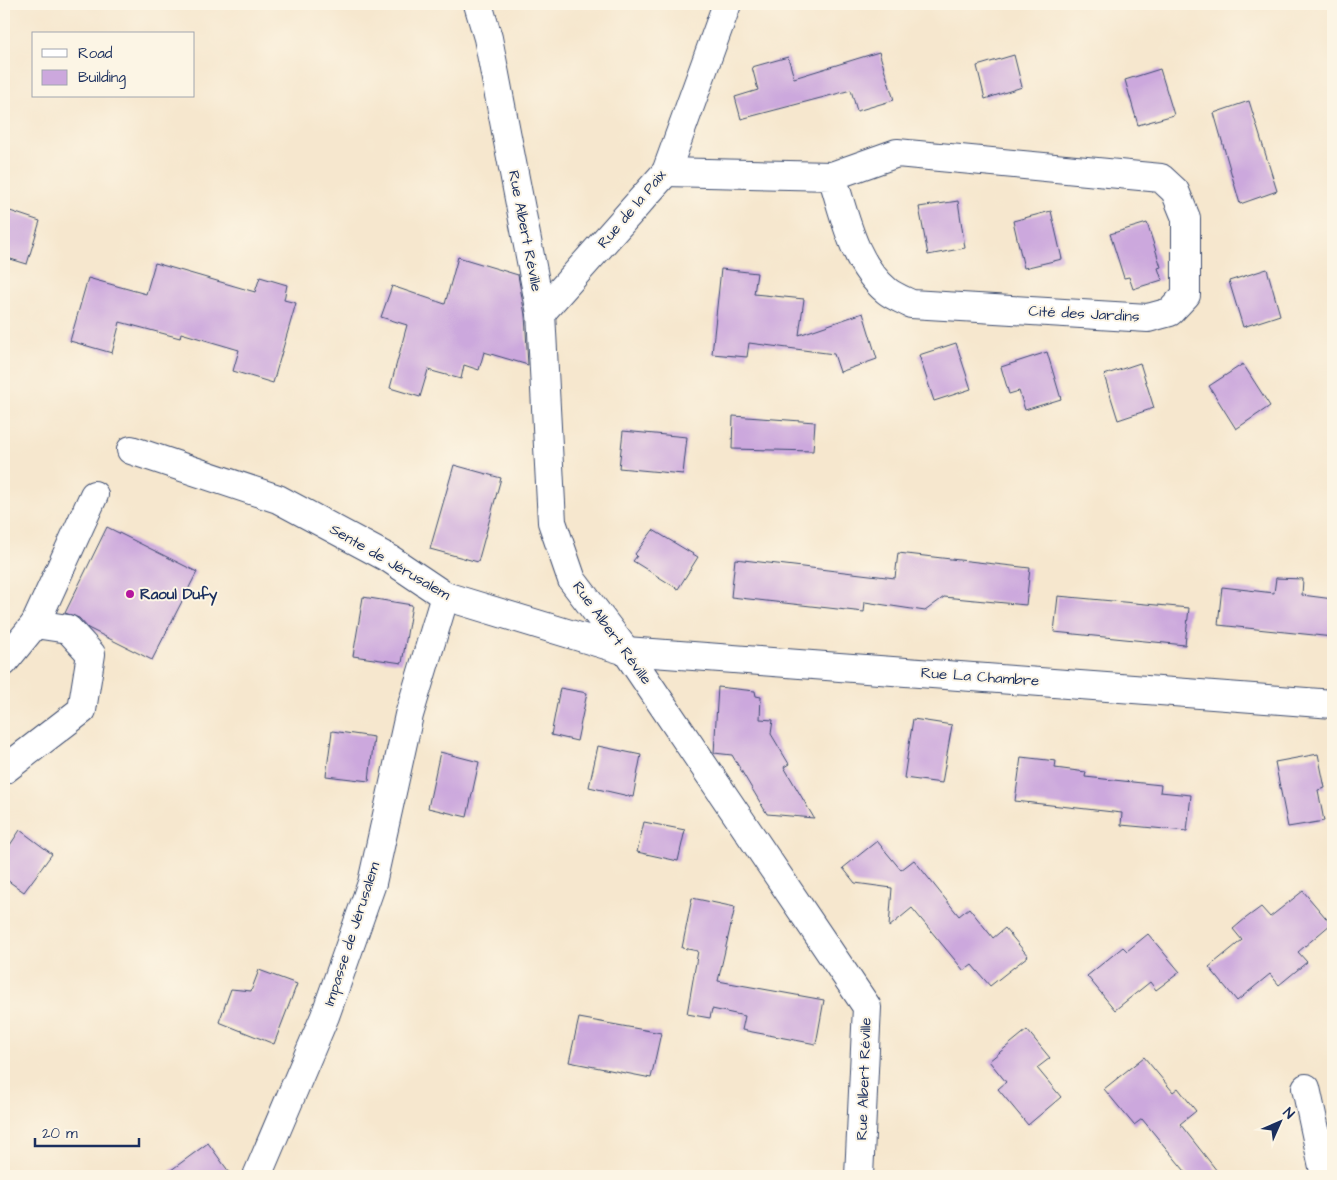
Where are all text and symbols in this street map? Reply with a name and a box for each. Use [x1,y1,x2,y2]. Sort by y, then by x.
legend [32,32,195,98]
text: Road [78,43,113,64]
text: Building [78,67,126,89]
street label: Rue de la Paix [593,164,672,253]
street label: Rue Albert Réville [503,169,547,293]
street label: Cité des Jardins [1028,301,1141,327]
street label: Sente de Jérusalem [326,519,455,605]
street label: Rue Albert Réville [567,577,657,689]
place label: Raoul Dufy [140,584,218,606]
marker: Raoul Dufy [124,588,136,600]
street label: Rue La Chambre [920,662,1040,692]
street label: Impasse de Jérusalem [319,859,385,1009]
street label: Rue Albert Réville [851,1017,877,1141]
north arrow [1254,1098,1304,1148]
text: N [1278,1103,1299,1124]
scale bar [35,1115,139,1147]
text: 20 m [42,1123,78,1144]

